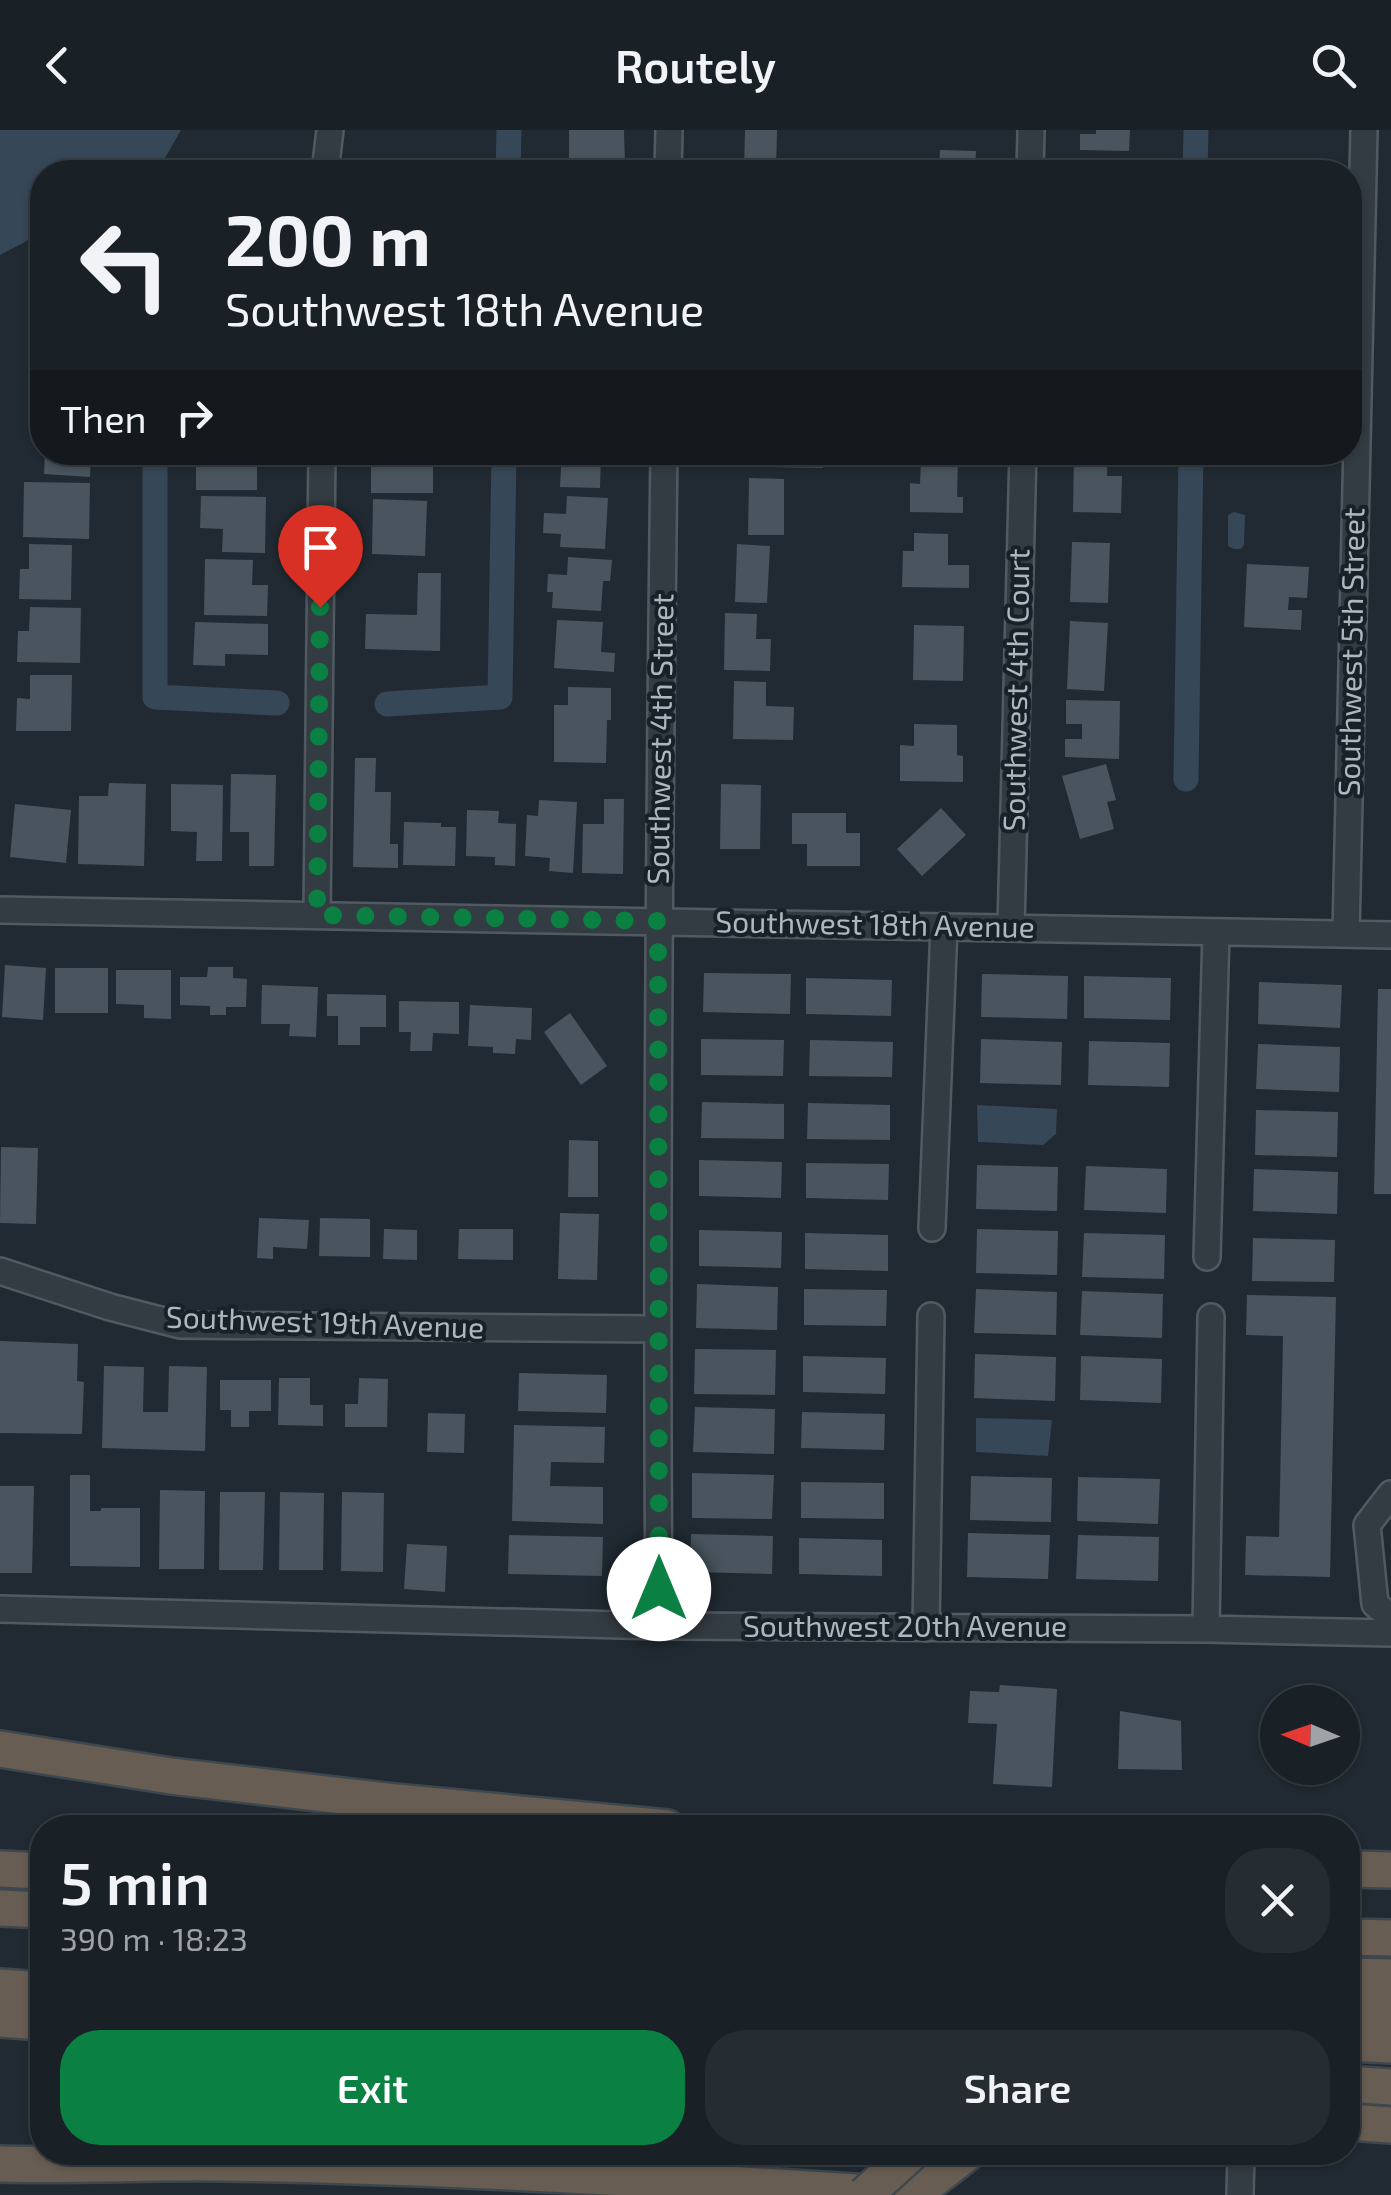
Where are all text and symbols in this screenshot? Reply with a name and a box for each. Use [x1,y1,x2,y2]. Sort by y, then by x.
icon: back [30,38,85,93]
text: Routely [615,38,776,92]
icon: search [1306,38,1361,93]
text: 200 m [225,196,431,280]
icon: left [60,200,190,330]
text: Southwest 18th Avenue [225,281,704,335]
icon: right [167,390,222,445]
text: Then [60,395,147,441]
pin [278,505,363,608]
street label: Southwest 5th Street [1329,507,1371,797]
icon: arrive [293,520,348,575]
street label: Southwest 4th Court [995,548,1035,832]
street label: Southwest 4th Street [638,593,680,885]
street label: Southwest 18th Avenue [715,902,1035,944]
street label: Southwest 19th Avenue [165,1297,485,1345]
position arrow [607,1537,711,1641]
street label: Southwest 20th Avenue [743,1607,1067,1643]
north arrow [1260,1685,1360,1785]
map controls [1260,1685,1360,1785]
text: 5 min [60,1845,210,1917]
button: close [1225,1848,1330,1953]
text: 390 m · 18:23 [60,1919,248,1957]
button: Exit [60,2030,685,2145]
button: Share [705,2030,1330,2145]

